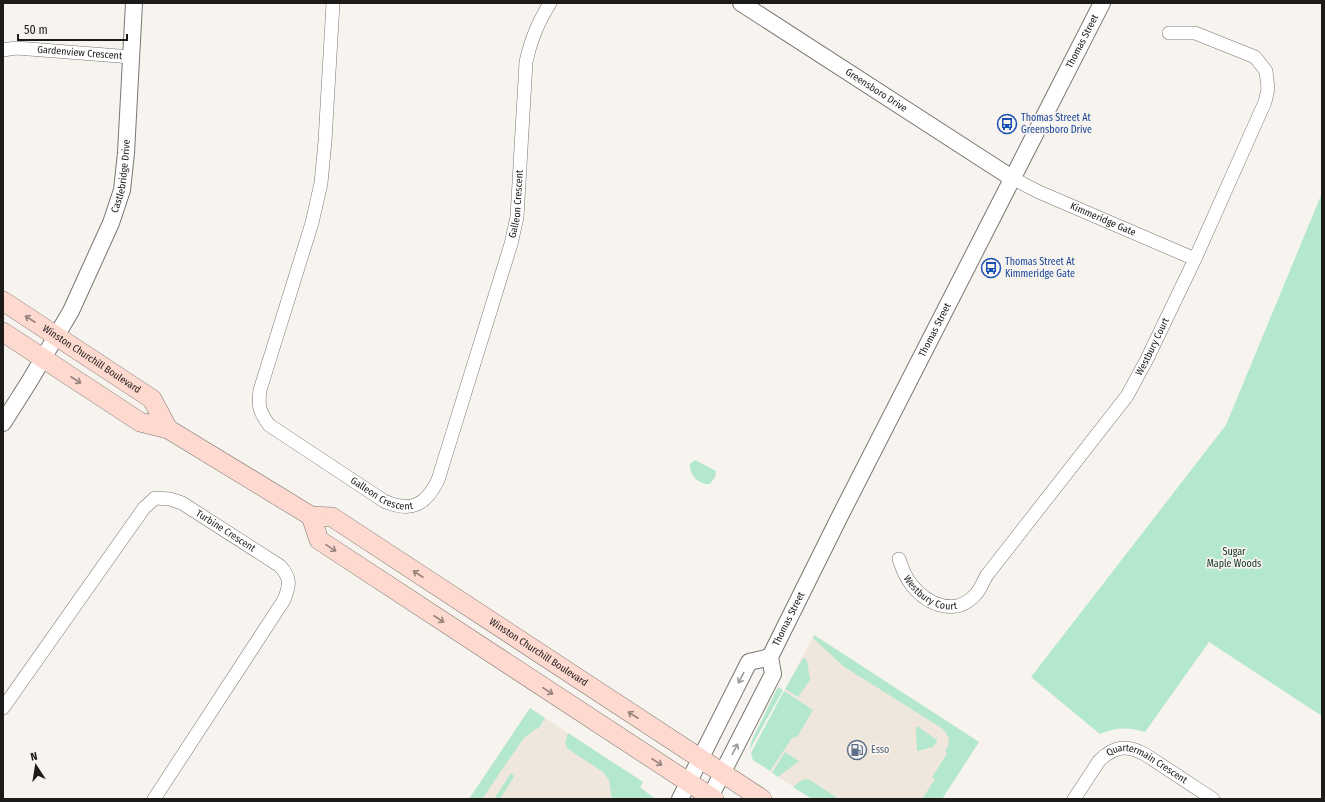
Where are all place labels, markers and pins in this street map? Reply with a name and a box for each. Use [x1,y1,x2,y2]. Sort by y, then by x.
place label: Thomas Street At Greensboro Drive [1021,112,1092,136]
bus stop icon: Thomas Street At Greensboro Drive [996,113,1018,135]
place label: Thomas Street At Kimmeridge Gate [1005,256,1075,280]
bus stop icon: Thomas Street At Kimmeridge Gate [980,257,1002,279]
fuel station icon: Esso [846,739,868,761]
place label: Esso [871,744,889,756]

